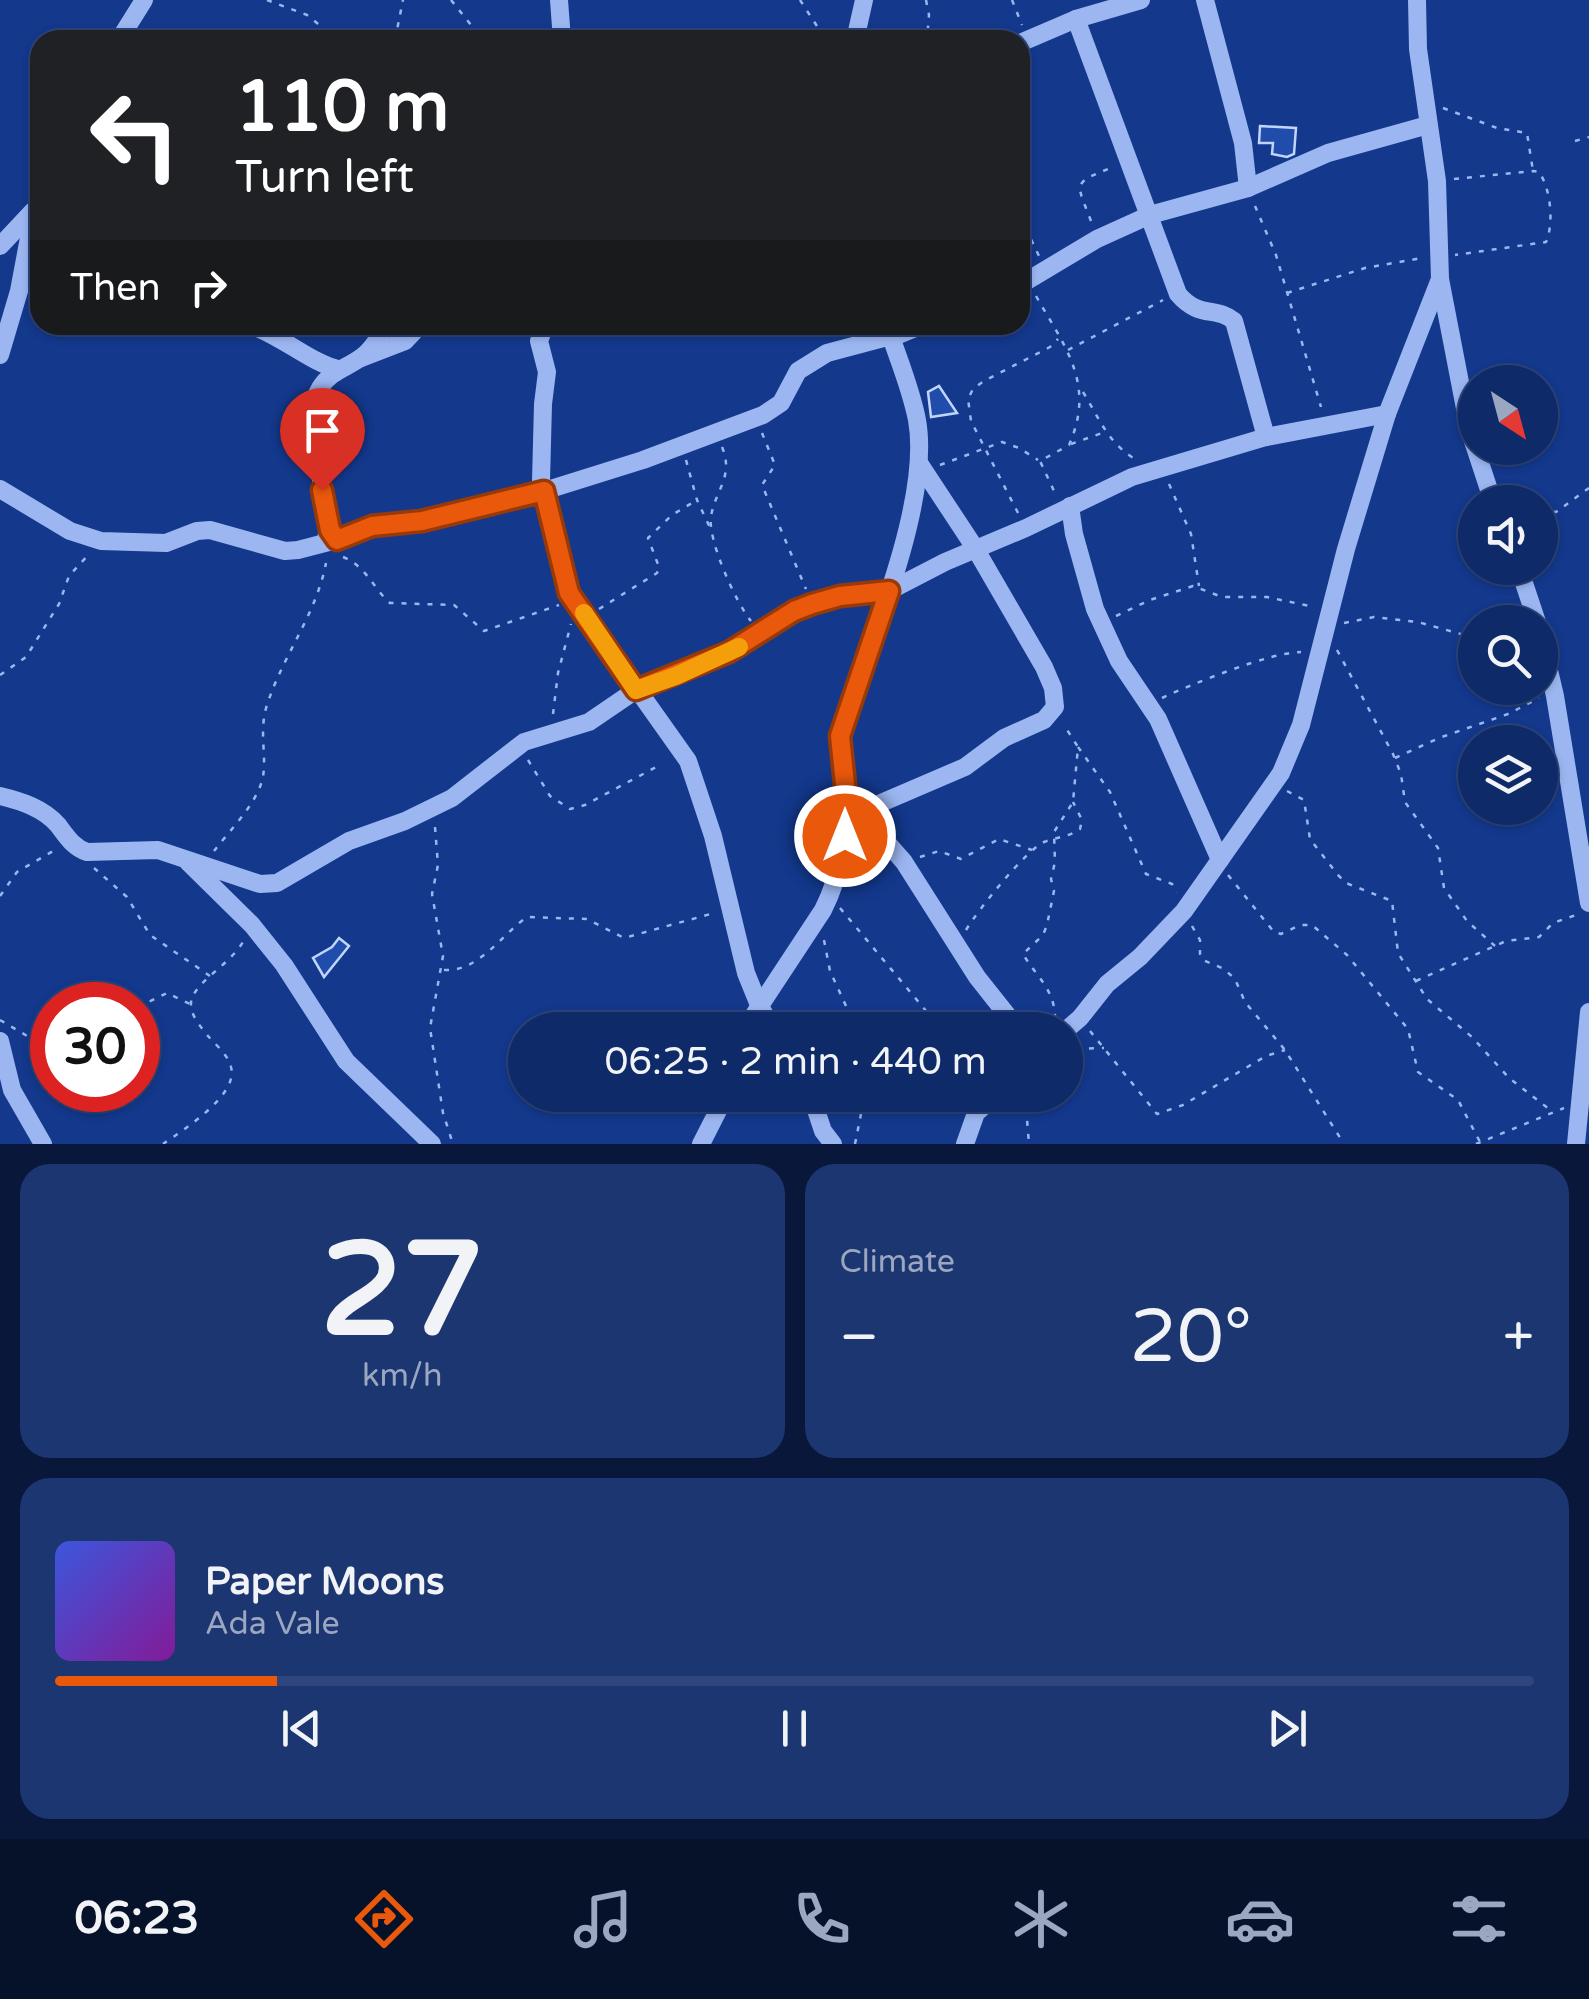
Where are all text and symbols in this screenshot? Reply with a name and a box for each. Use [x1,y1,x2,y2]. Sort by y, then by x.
text: 110 m [235,66,449,150]
icon: left [70,70,200,200]
text: Turn left [235,151,414,205]
icon: right [181,260,236,315]
text: Then [70,265,161,311]
north arrow [1458,365,1558,465]
map controls [1458,365,1558,825]
pin [280,388,365,491]
icon: arrive [295,403,350,458]
button: sound [1458,485,1558,585]
button: search [1458,605,1558,705]
button: layers [1458,725,1558,825]
position arrow [793,784,897,888]
speed limit sign: 30 [30,982,160,1112]
text: 06:25 · 2 min · 440 m [604,1039,987,1085]
text: 27 [321,1214,484,1370]
text: Climate [840,1243,955,1281]
text: 20° [1130,1292,1252,1382]
text: − [840,1305,879,1371]
text: + [1503,1305,1534,1371]
text: km/h [362,1357,442,1395]
text: Paper Moons [205,1559,445,1605]
text: Ada Vale [205,1605,340,1643]
icon: previous [274,1701,329,1756]
icon: pause [767,1701,822,1756]
icon: next [1260,1701,1315,1756]
icon: directions [349,1884,419,1954]
icon: music [568,1884,638,1954]
icon: phone [787,1884,857,1954]
icon: climate [1006,1884,1076,1954]
icon: car [1225,1884,1295,1954]
icon: filters [1444,1884,1514,1954]
text: 06:23 [75,1892,199,1946]

